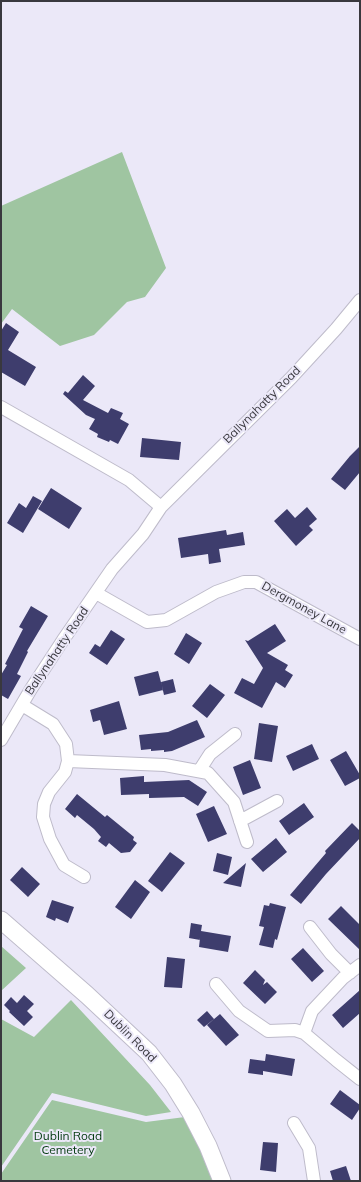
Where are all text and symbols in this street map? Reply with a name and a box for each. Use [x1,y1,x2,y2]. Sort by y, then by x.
street label: Ballynahatty Road [220,363,304,447]
street label: Dergmoney Lane [259,579,349,637]
street label: Ballynahatty Road [22,604,92,698]
street label: Dublin Road [101,1007,159,1065]
park label: Dublin Road Cemetery [34,1129,102,1157]

